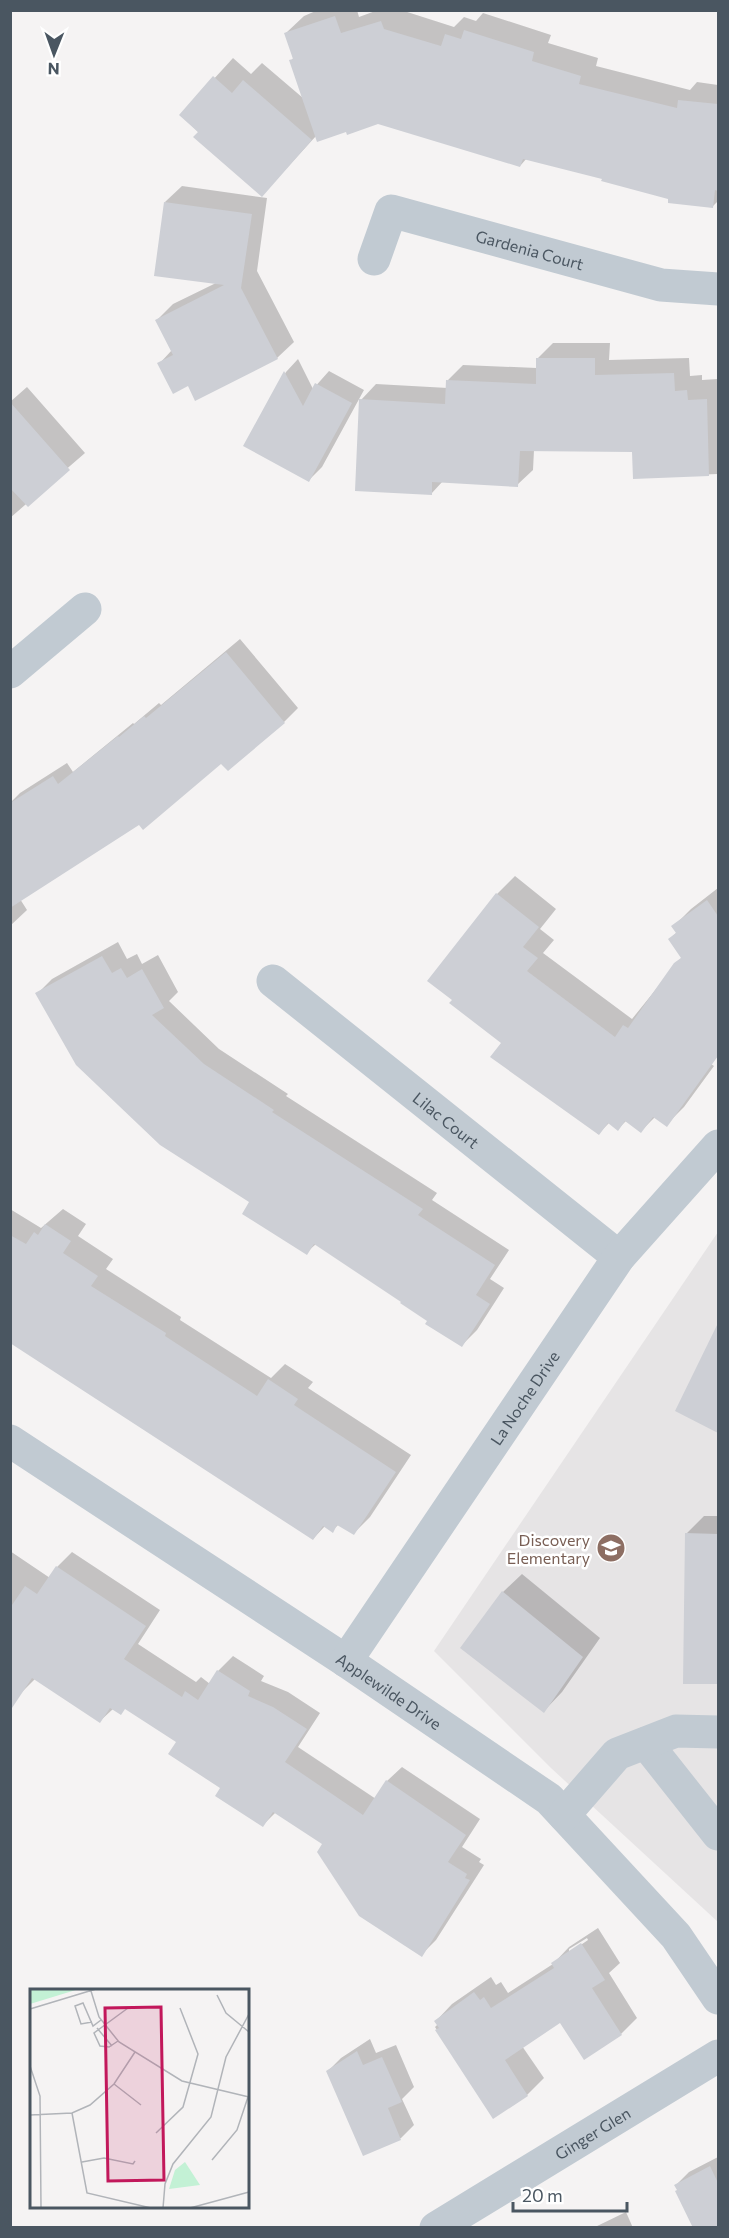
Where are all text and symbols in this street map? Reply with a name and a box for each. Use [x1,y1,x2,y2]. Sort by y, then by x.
north arrow [24,24,84,84]
text: N [48,60,60,79]
street label: Gardenia Court [474,225,586,273]
street label: Lilac Court [410,1087,484,1152]
street label: La Noche Drive [485,1347,563,1448]
place label: Discovery Elementary [507,1530,590,1567]
school or university icon: Discovery Elementary [595,1532,627,1564]
street label: Applewilde Drive [333,1648,445,1733]
inset map [30,1989,249,2208]
street label: Ginger Glen [551,2102,633,2163]
scale bar [513,2175,627,2213]
text: 20 m [522,2184,563,2206]

